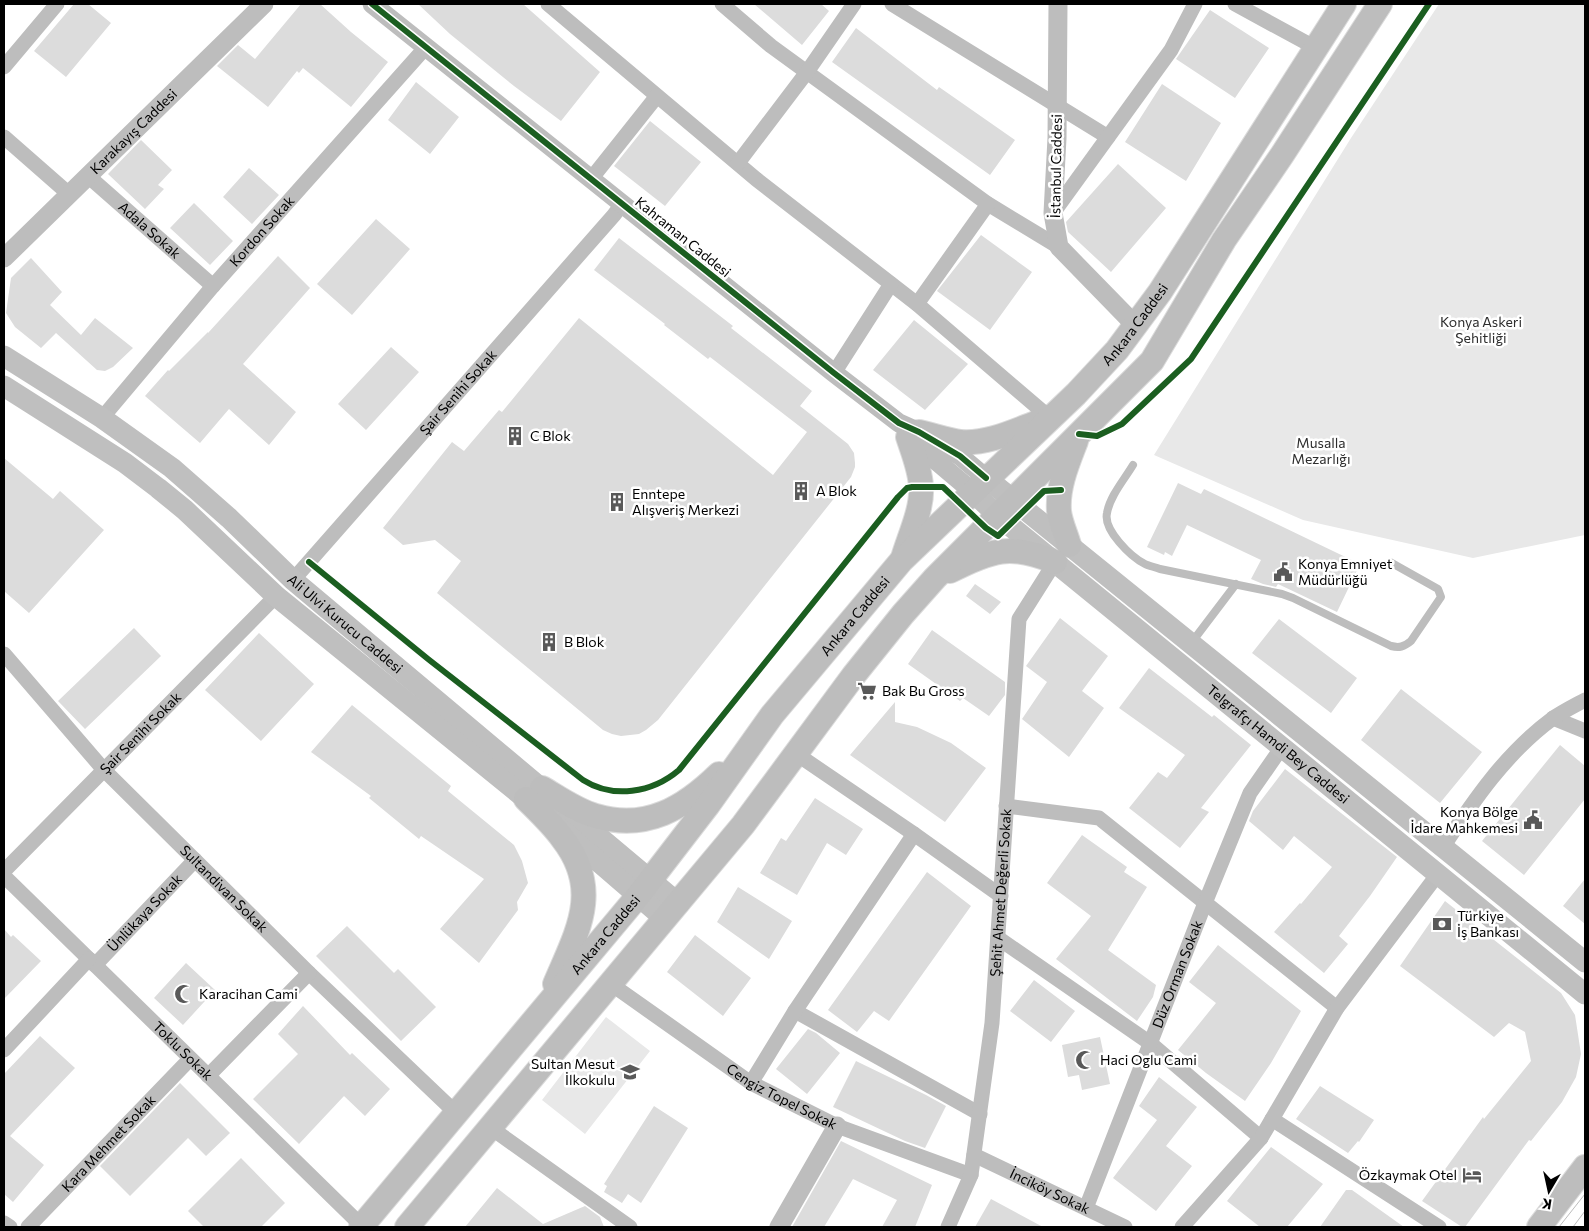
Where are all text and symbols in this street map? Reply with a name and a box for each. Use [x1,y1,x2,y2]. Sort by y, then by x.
street label: Karakayış Caddesi [86,85,180,177]
street label: İstanbul Caddesi [1046,114,1065,218]
street label: Kordon Sokak [226,192,298,270]
street label: Kahraman Caddesi [632,193,735,280]
street label: Adala Sokak [115,198,185,262]
street label: Ankara Caddesi [1098,280,1171,369]
park label: Konya Askeri Şehitliği [1440,313,1522,346]
street label: Şair Senihi Sokak [416,345,500,438]
building icon: C Blok [504,425,526,447]
place label: C Blok [530,427,571,444]
park label: Musalla Mezarlığı [1292,434,1350,467]
building icon: A Blok [790,480,812,502]
place label: A Blok [816,482,857,499]
place label: Enntepe Alışveriş Merkezi [632,485,739,518]
building icon: Enntepe Alışveriş Merkezi [606,491,628,513]
place label: Konya Emniyet Müdürlüğü [1298,555,1393,588]
public building icon: Konya Emniyet Müdürlüğü [1272,561,1294,583]
street label: Ali Ulvi Kurucu Caddesi [284,570,407,677]
street label: Ankara Caddesi [816,573,893,659]
building icon: B Blok [538,631,560,653]
place label: B Blok [564,633,605,650]
supermarket icon: Bak Bu Gross [856,680,878,702]
street label: Telgrafçı Hamdi Bey Caddesi [1204,681,1353,807]
place label: Bak Bu Gross [882,682,965,699]
street label: Şair Senihi Sokak [96,688,184,777]
place label: Konya Bölge İdare Mahkemesi [1410,803,1518,836]
street label: Şehit Ahmet Değerli Sokak [986,808,1014,977]
public building icon: Konya Bölge İdare Mahkemesi [1522,809,1544,831]
street label: Sultandivan Sokak [177,841,272,936]
street label: Ünlükaya Sokak [103,870,185,955]
street label: Ankara Caddesi [567,891,643,978]
place label: Türkiye İş Bankası [1457,907,1519,940]
bank icon: Türkiye İş Bankası [1431,913,1453,935]
street label: Düz Orman Sokak [1148,917,1206,1030]
mosque icon: Karacihan Cami [173,983,195,1005]
place label: Karacihan Cami [199,985,298,1002]
street label: Toklu Sokak [150,1017,217,1084]
mosque icon: Haci Oglu Cami [1074,1049,1096,1071]
place label: Haci Oglu Cami [1100,1051,1197,1068]
place label: Sultan Mesut İlkokulu [531,1055,615,1088]
street label: Cengiz Topel Sokak [723,1059,840,1133]
school or university icon: Sultan Mesut İlkokulu [619,1061,641,1083]
street label: Kara Mehmet Sokak [58,1091,159,1195]
street label: İnciköy Sokak [1007,1164,1093,1217]
hotel icon: Özkaymak Otel [1461,1164,1483,1186]
place label: Özkaymak Otel [1359,1166,1457,1183]
north arrow [1524,1166,1574,1216]
text: K [1541,1195,1553,1213]

